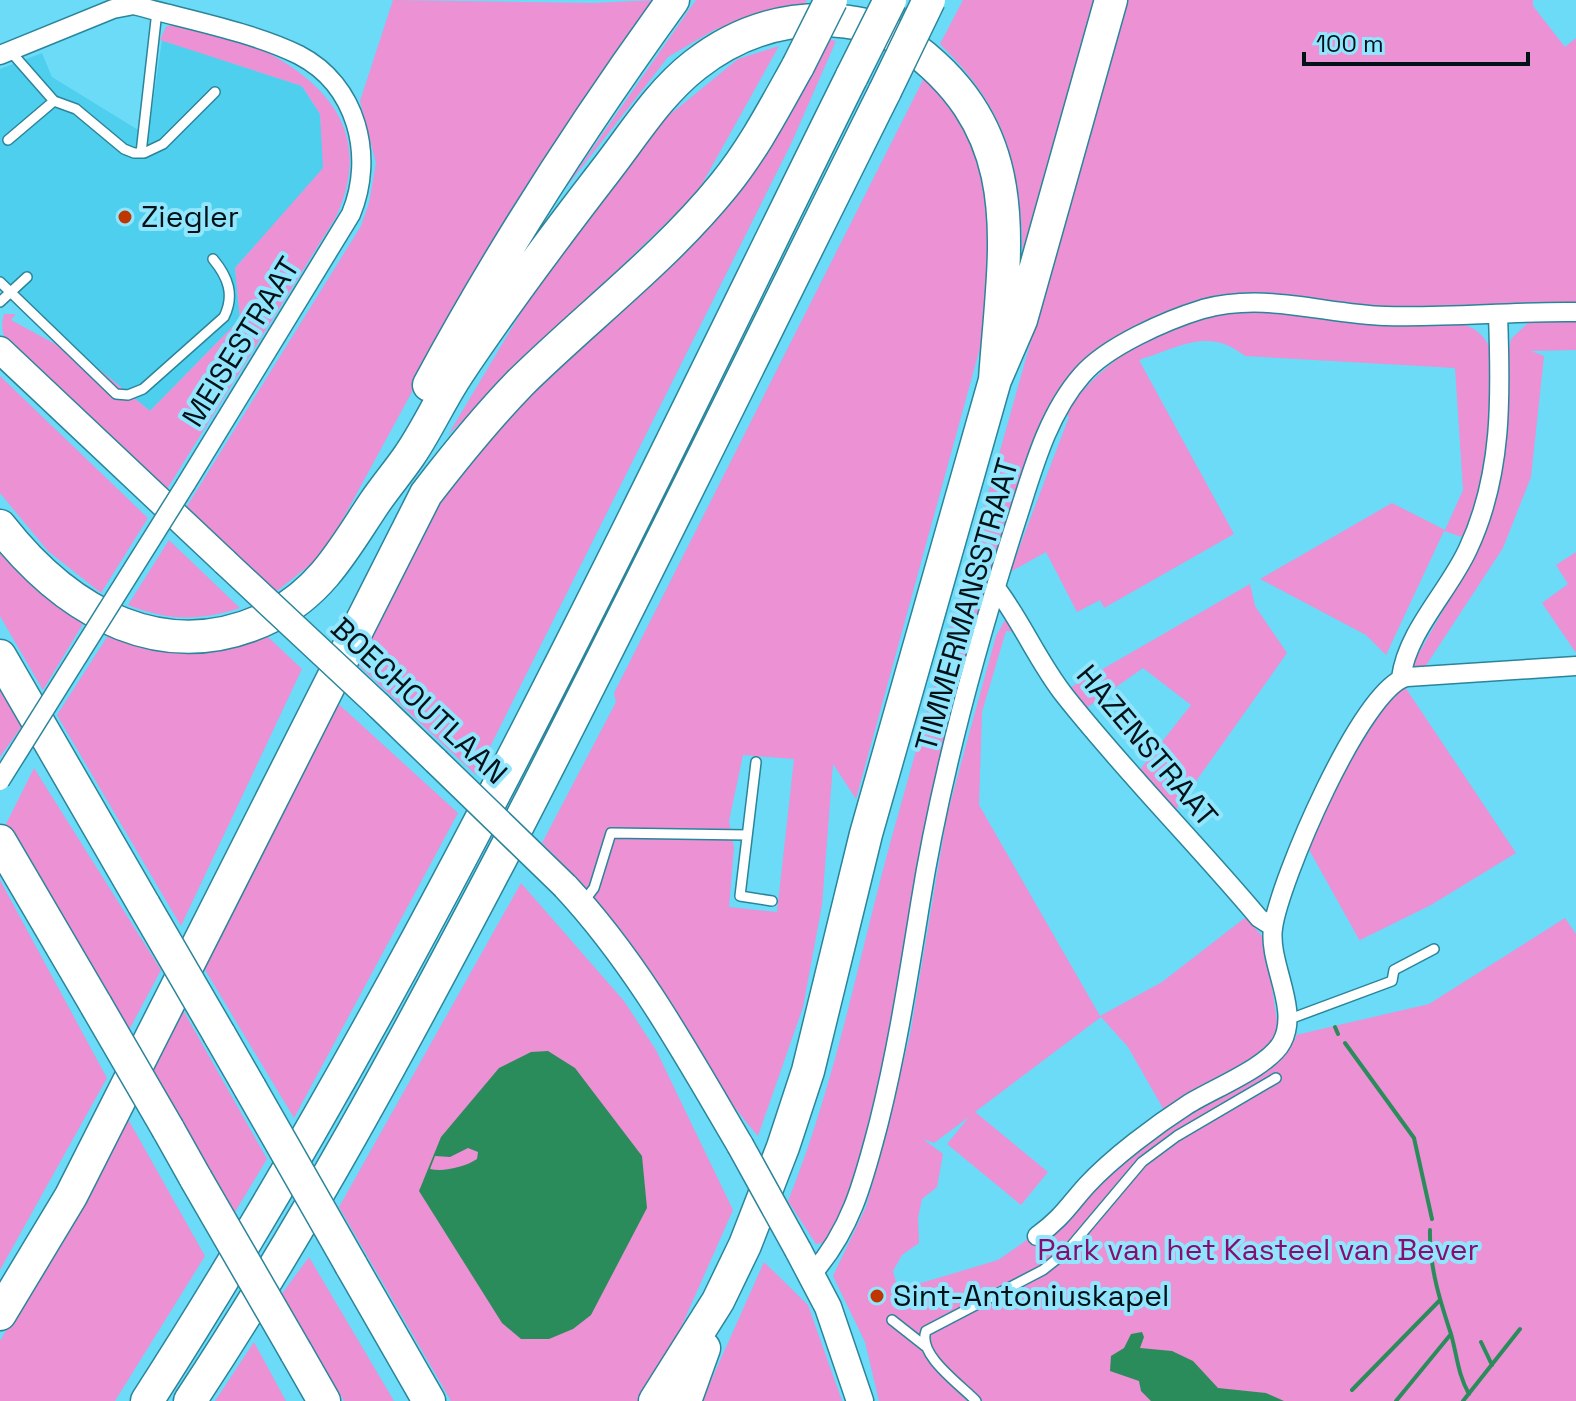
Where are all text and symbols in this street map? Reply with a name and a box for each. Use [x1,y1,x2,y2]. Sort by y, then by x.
scale bar [1304,16,1528,66]
text: 100 m [1316,28,1384,59]
place label: Ziegler [141,197,239,236]
marker: Ziegler [116,208,134,226]
street label: MEISESTRAAT [173,250,308,434]
street label: TIMMERMANSSTRAAT [906,454,1027,756]
street label: BOECHOUTLAAN [323,609,516,792]
street label: HAZENSTRAAT [1068,657,1227,835]
park label: Park van het Kasteel van Bever [1037,1230,1479,1269]
place label: Sint-Antoniuskapel [893,1276,1169,1315]
marker: Sint-Antoniuskapel [868,1287,886,1305]

